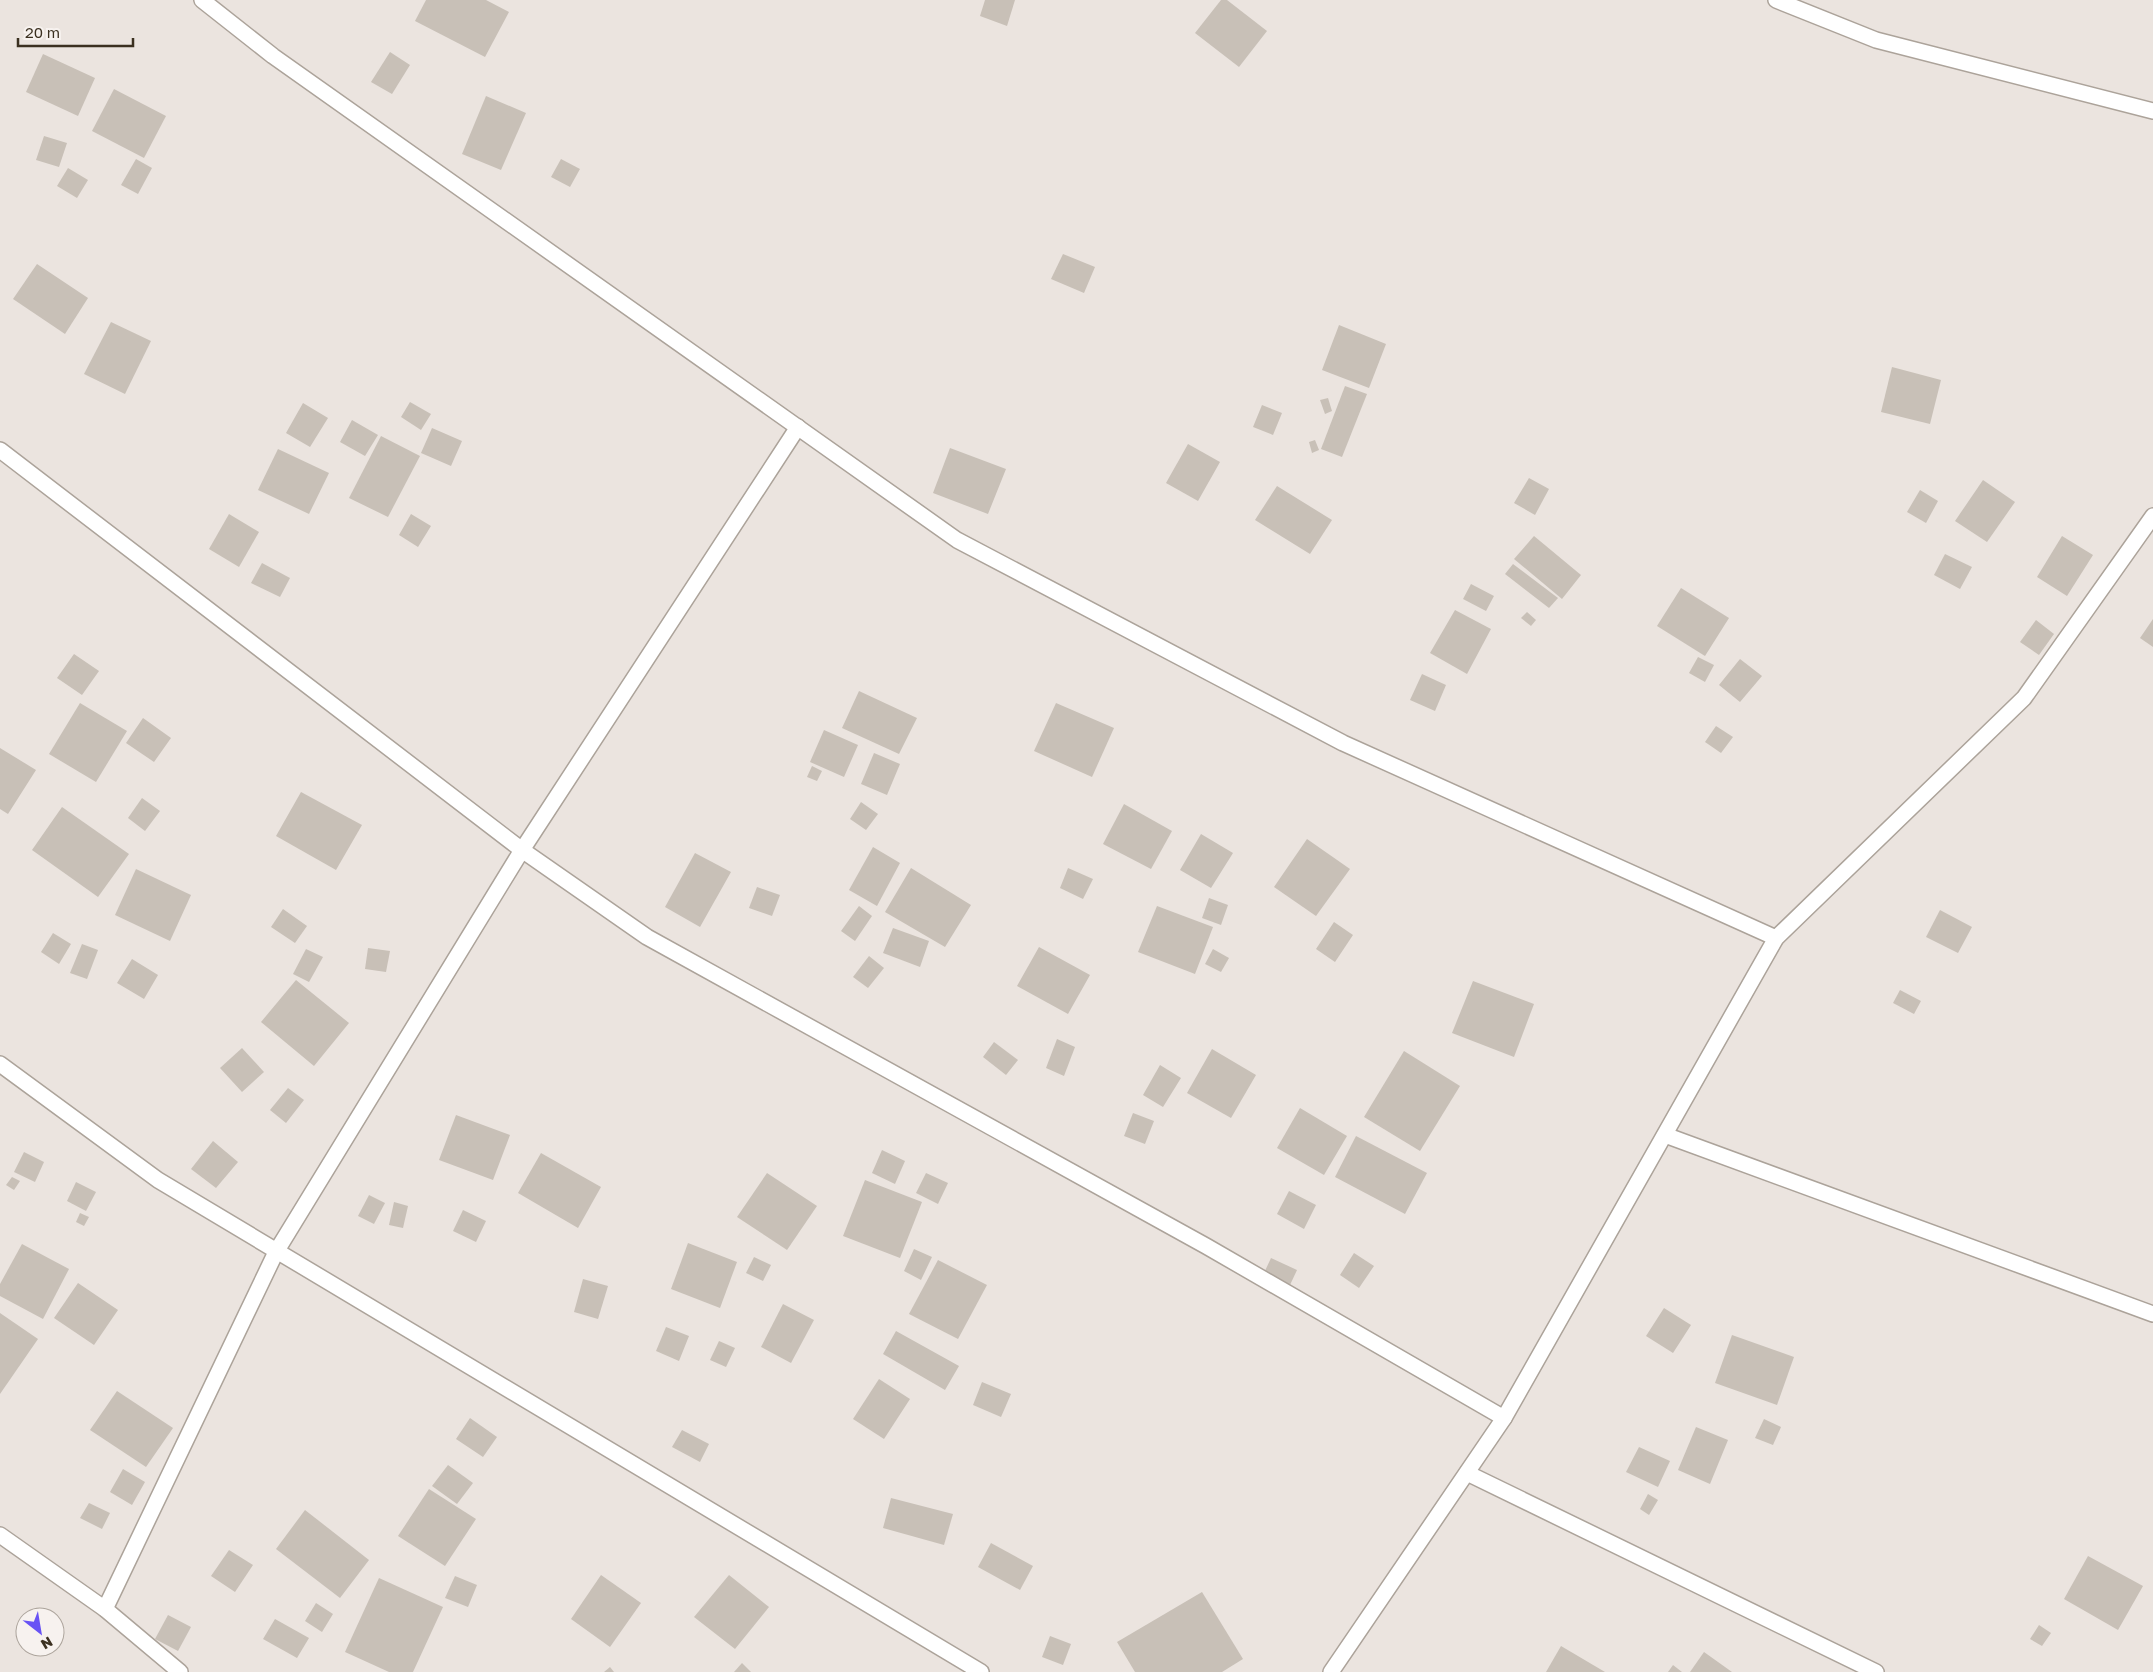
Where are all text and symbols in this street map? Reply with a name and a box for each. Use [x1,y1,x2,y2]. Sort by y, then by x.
scale bar [18,15,132,47]
text: 20 m [25,23,60,41]
north arrow [15,1607,65,1657]
text: N [38,1634,56,1654]

